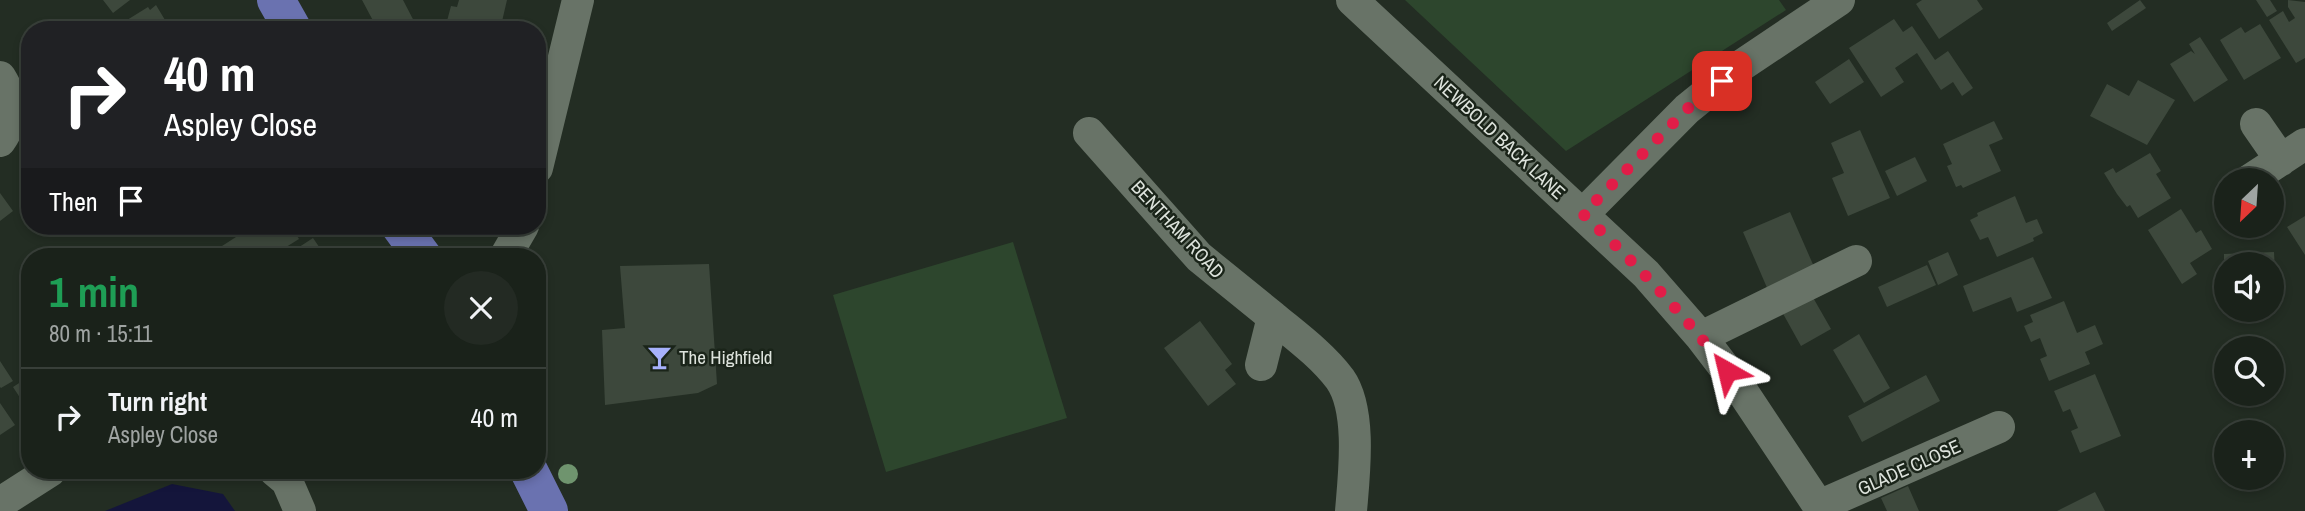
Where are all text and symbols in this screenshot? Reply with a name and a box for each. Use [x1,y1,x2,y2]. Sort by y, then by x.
text: 40 m [164,40,256,106]
icon: right [49,49,140,140]
pin [1692,51,1752,111]
icon: arrive [1703,62,1741,100]
street label: NEWBOLD BACK LANE [1429,69,1571,205]
text: Aspley Close [164,103,317,146]
north arrow [2214,168,2284,238]
map controls [2214,168,2284,490]
street label: BENTHAM ROAD [1126,174,1230,284]
icon: arrive [112,182,150,220]
text: Then [49,184,98,219]
button: sound [2214,252,2284,322]
text: 1 min [49,264,139,320]
button: close [444,271,518,345]
text: 80 m · 15:11 [49,318,152,349]
position arrow [1690,334,1764,408]
button: search [2214,336,2284,406]
bar icon: The Highfield [645,343,673,371]
place label: The Highfield [679,344,773,370]
text: Turn right [108,384,207,419]
icon: right [49,398,87,436]
text: 40 m [471,400,518,435]
text: Aspley Close [108,419,218,450]
button: + [2214,420,2284,490]
street label: GLADE CLOSE [1853,433,1965,501]

